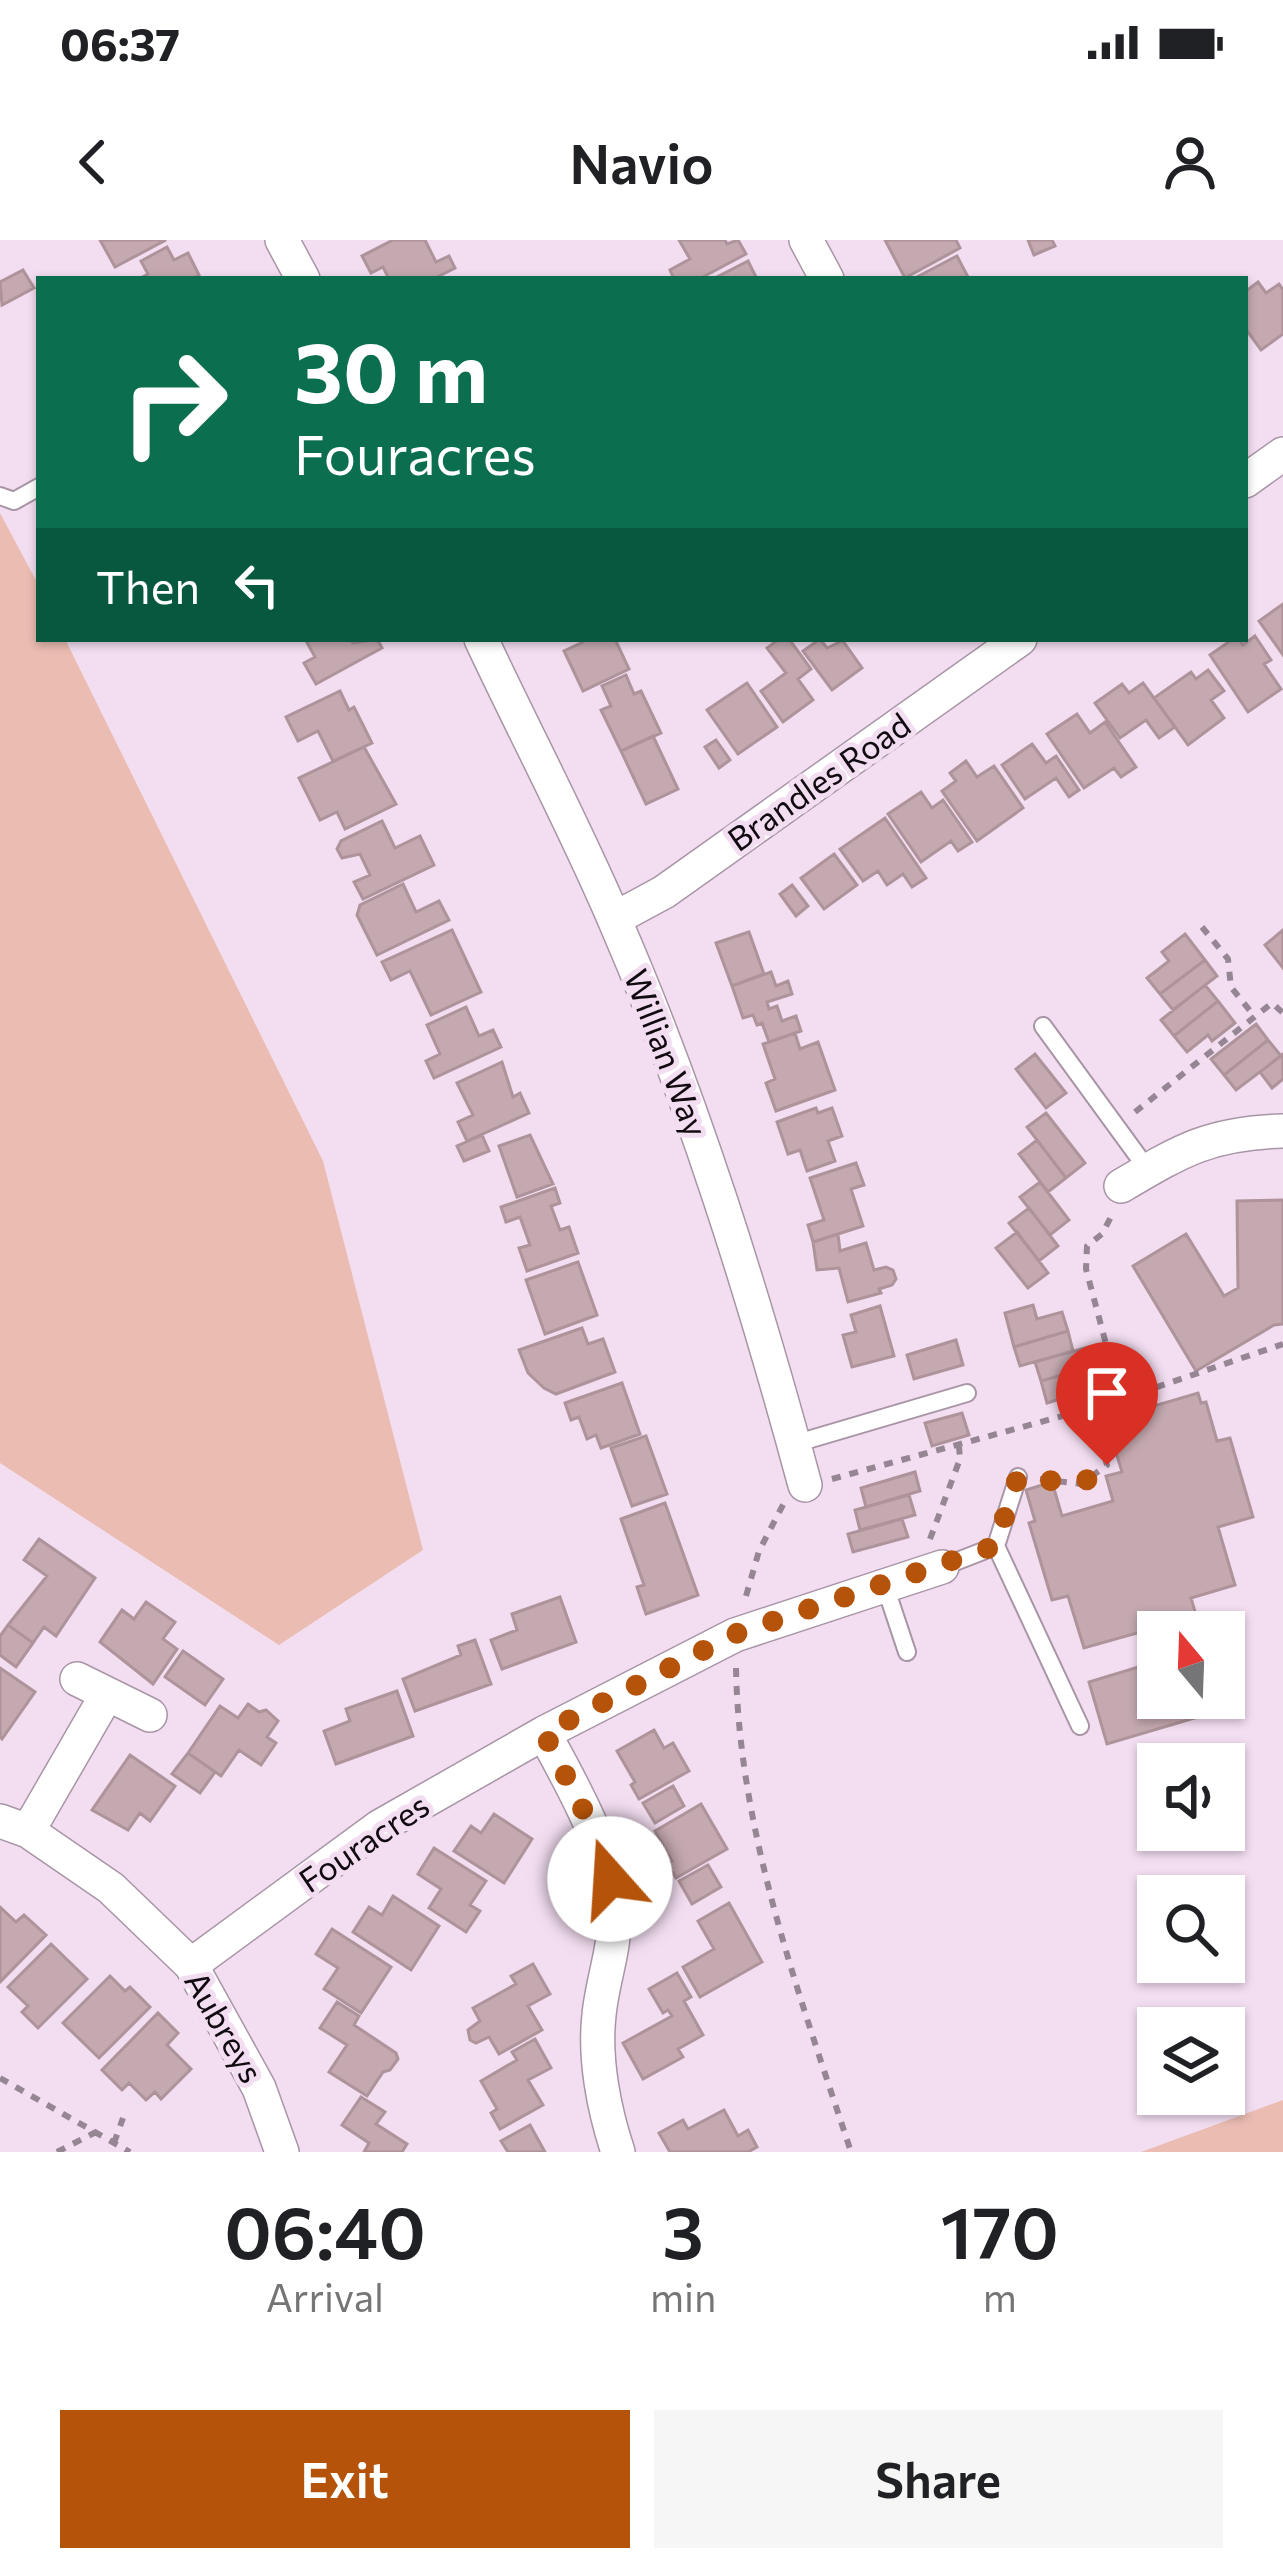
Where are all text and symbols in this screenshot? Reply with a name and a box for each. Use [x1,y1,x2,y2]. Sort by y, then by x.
text: 06:37 [60,15,180,70]
icon: back [60,129,126,195]
text: Navio [569,129,714,195]
icon: person [1157,129,1223,195]
text: 30 m [294,318,488,420]
icon: right [96,324,252,480]
text: Fouracres [294,420,536,486]
icon: left [224,552,290,618]
text: Then [96,558,200,613]
street label: Brandles Road [719,703,917,859]
street label: Willian Way [617,963,718,1142]
pin [1056,1342,1158,1465]
icon: arrive [1074,1360,1140,1426]
north arrow [1137,1611,1245,1719]
map controls [1137,1611,1245,2115]
button: sound [1137,1743,1245,1851]
street label: Fouracres [290,1783,436,1900]
position arrow [547,1816,673,1942]
button: search [1137,1875,1245,1983]
street label: Aubreys [177,1963,274,2089]
button: layers [1137,2007,1245,2115]
text: 06:40 [224,2186,426,2274]
text: 3 [662,2186,704,2274]
text: 170 [941,2186,1059,2274]
text: Arrival [266,2272,384,2320]
text: min [650,2272,716,2320]
text: m [983,2272,1017,2320]
button: Exit [60,2410,630,2548]
button: Share [654,2410,1223,2548]

